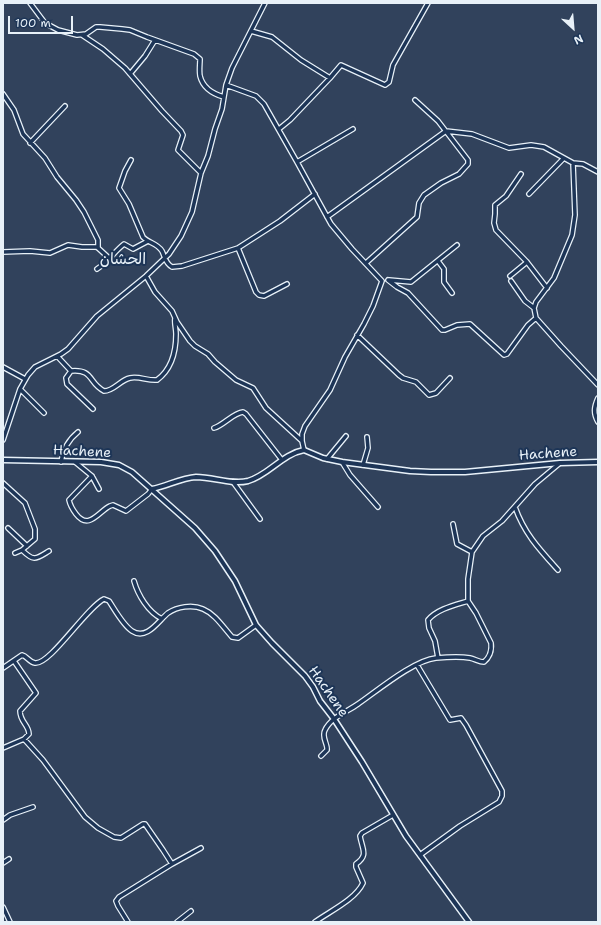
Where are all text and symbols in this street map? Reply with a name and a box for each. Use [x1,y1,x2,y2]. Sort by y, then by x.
scale bar [10,8,75,34]
north arrow [553,8,593,48]
text: 100 m [15,15,51,31]
text: N [571,31,586,48]
district label: الحشان [100,250,146,270]
street label: Hachene [52,442,112,462]
street label: Hachene [518,444,578,464]
street label: Hachene [304,663,352,721]

